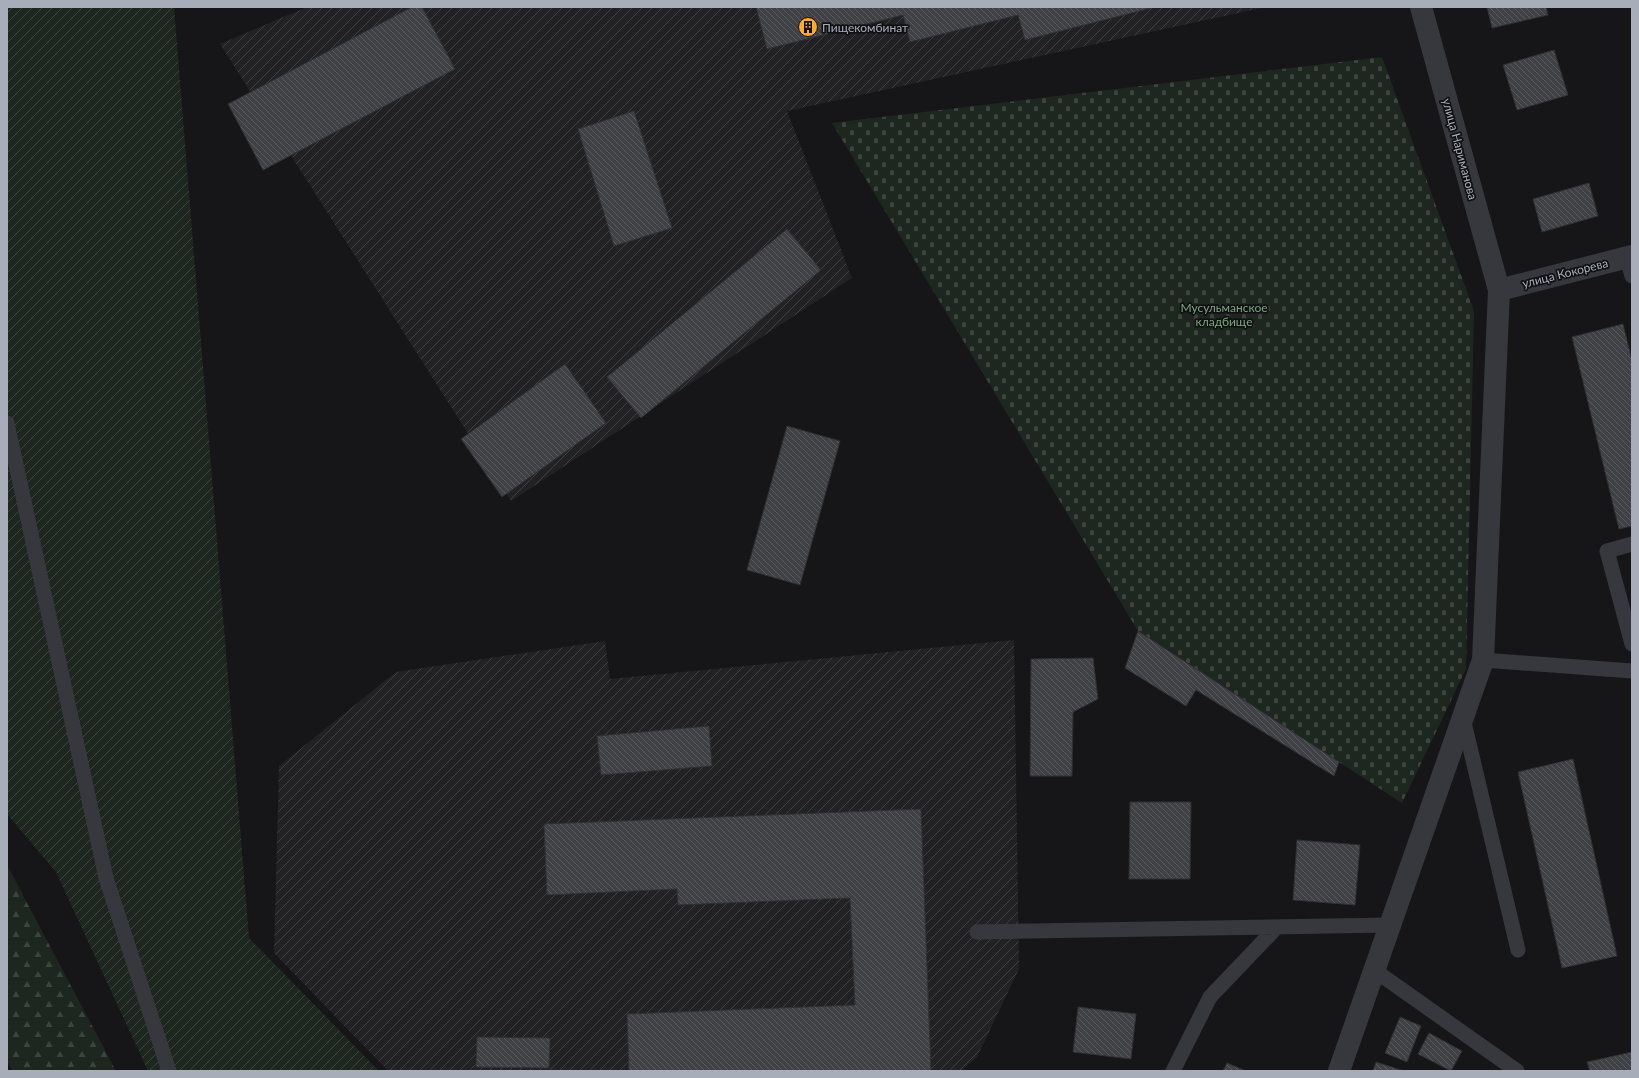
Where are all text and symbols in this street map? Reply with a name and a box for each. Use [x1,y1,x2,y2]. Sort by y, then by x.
building icon: Пищекомбинат [797,16,819,38]
place label: Пищекомбинат [822,20,908,35]
street label: улица Нариманова [1439,97,1481,201]
street label: улица Кокорева [1520,255,1610,291]
park label: Мусульманское кладбище [1180,300,1268,329]

